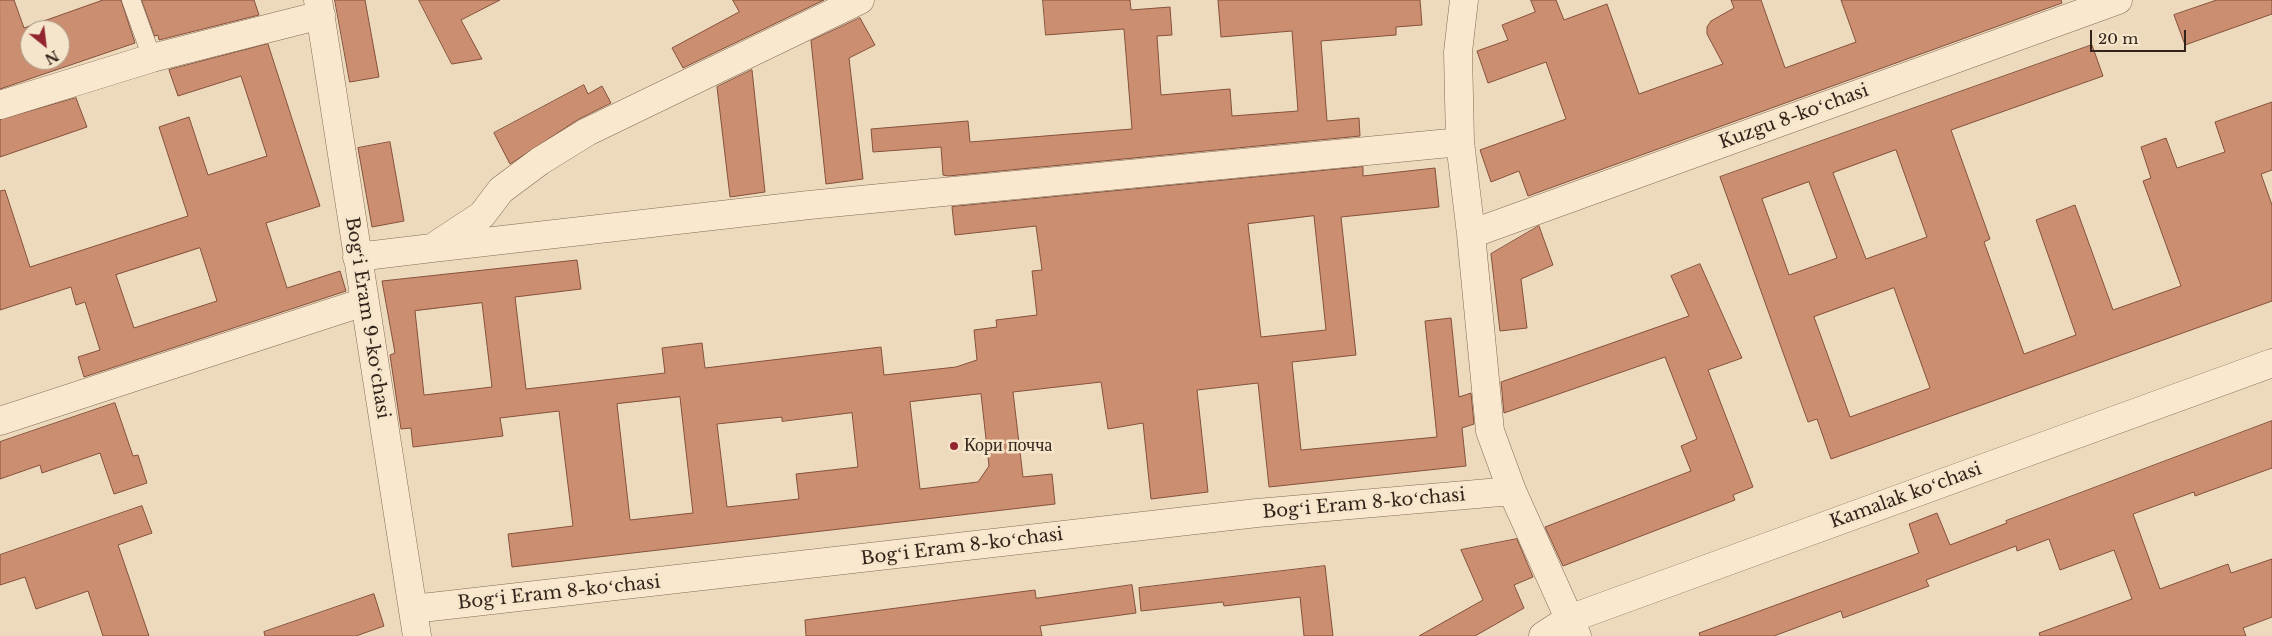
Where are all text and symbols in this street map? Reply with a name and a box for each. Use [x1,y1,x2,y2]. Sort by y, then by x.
north arrow [20,20,70,70]
scale bar [2092,20,2188,52]
text: 20 m [2098,29,2138,48]
text: N [42,46,62,68]
street label: Kuzgu 8-koʻchasi [1716,80,1872,154]
street label: Bogʻi Eram 9-koʻchasi [340,215,394,421]
place label: Кори почча [964,435,1052,457]
marker: Кори почча [948,440,960,452]
street label: Kamalak koʻchasi [1827,459,1985,533]
street label: Bogʻi Eram 8-koʻchasi [1262,484,1466,524]
street label: Bogʻi Eram 8-koʻchasi [860,524,1064,570]
street label: Bogʻi Eram 8-koʻchasi [457,572,661,614]

